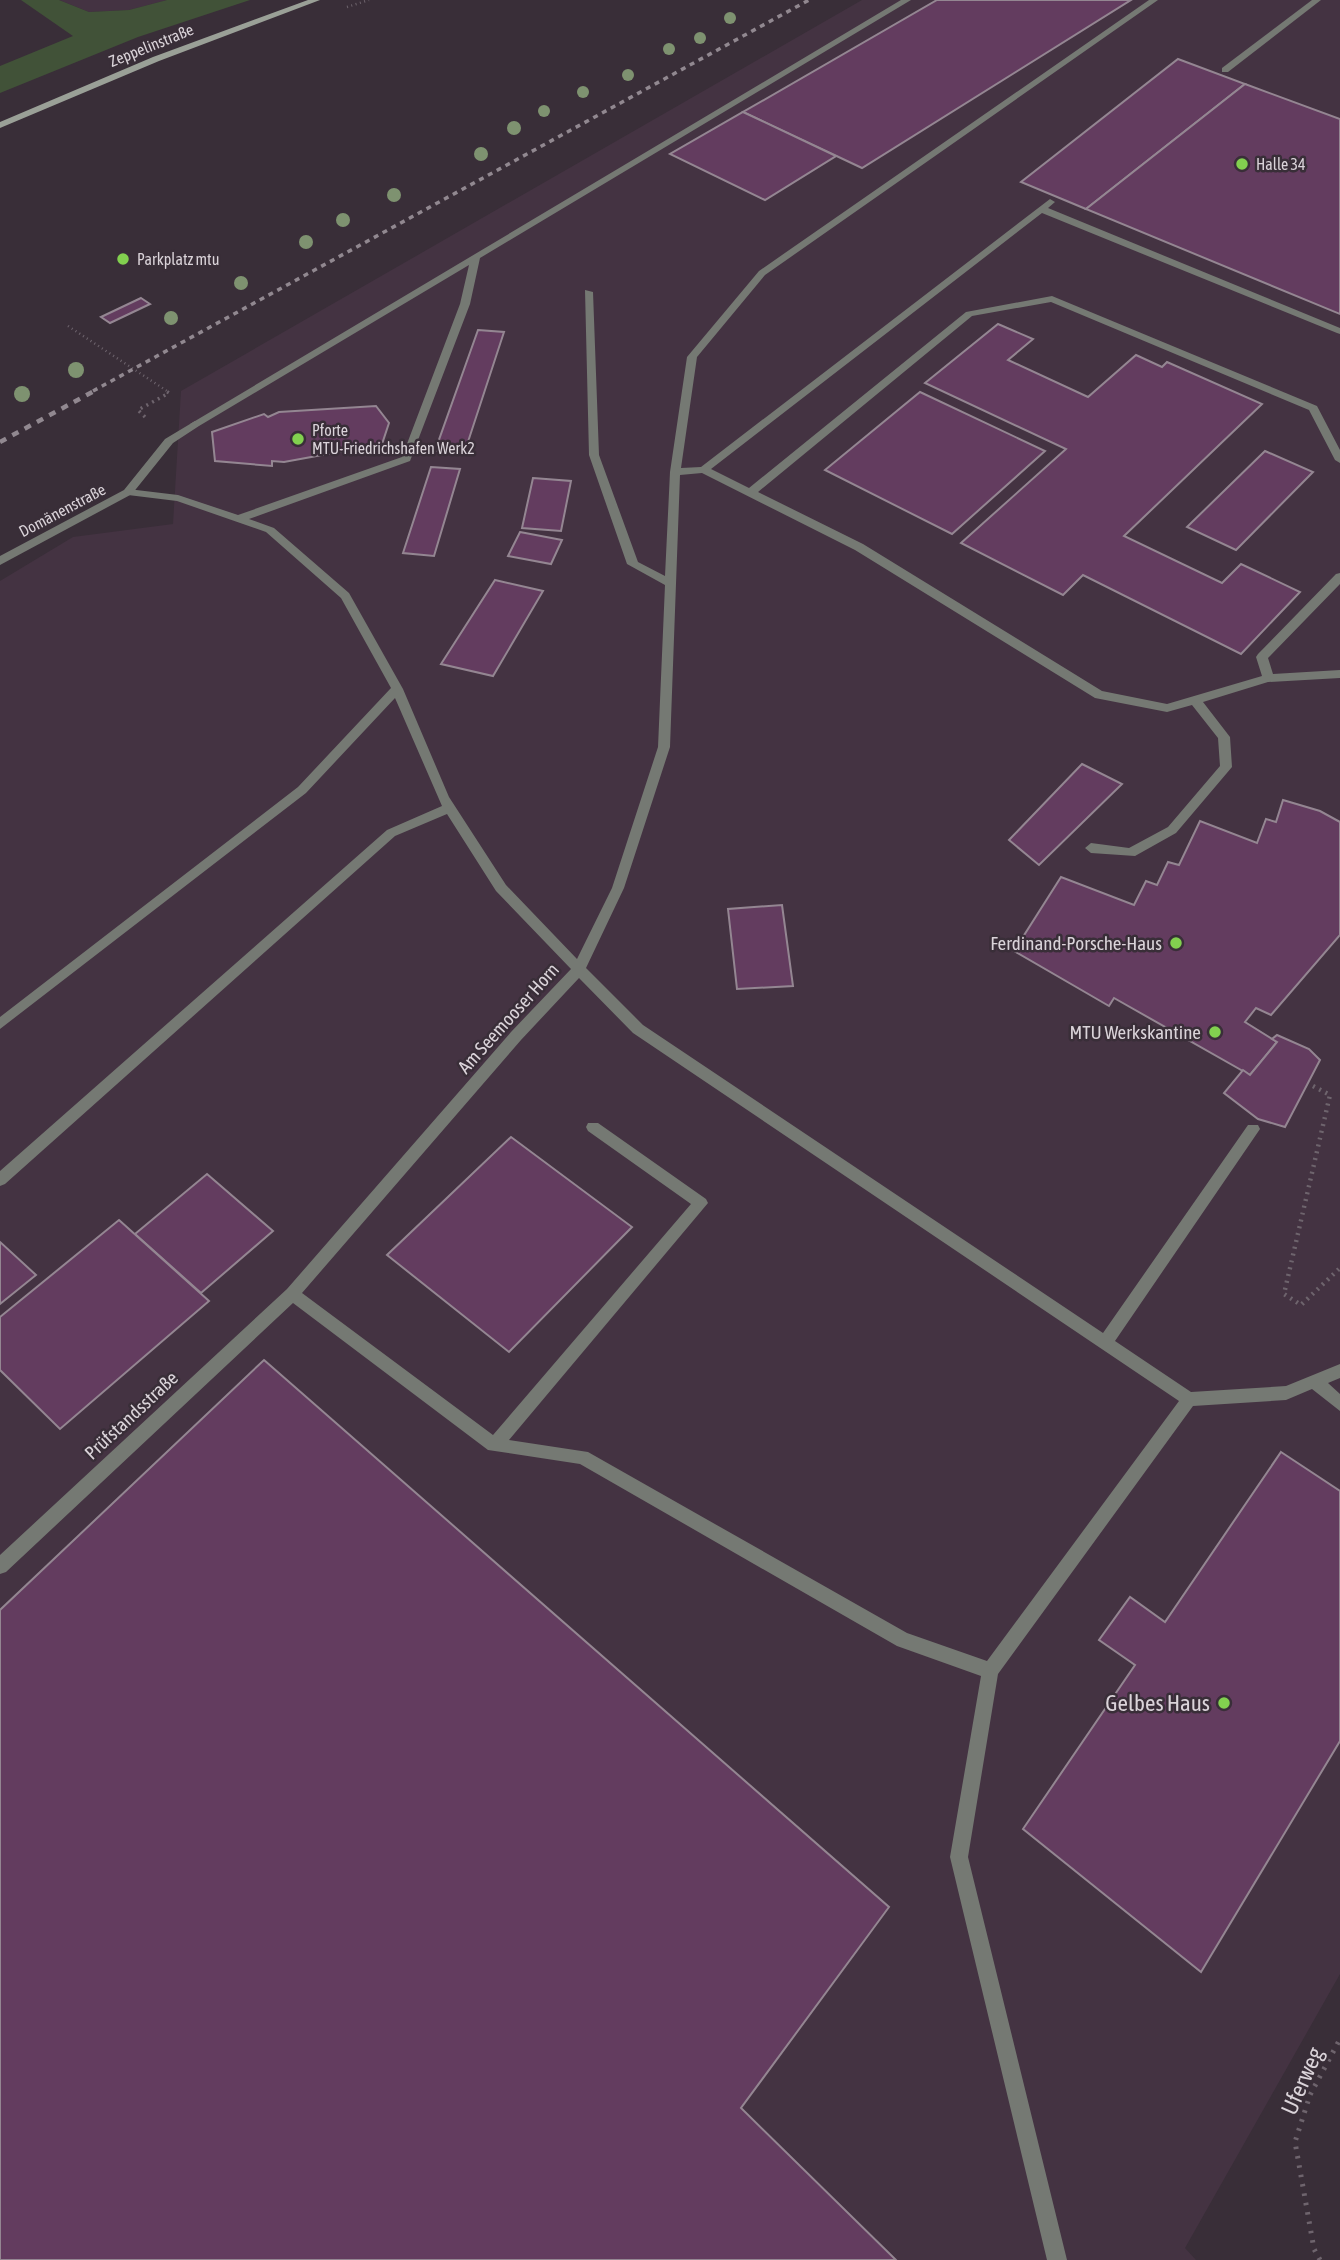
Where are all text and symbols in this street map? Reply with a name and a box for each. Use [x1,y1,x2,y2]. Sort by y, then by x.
street label: Zeppelinstraße [106,20,196,71]
place label: Halle 34 [1256,155,1306,173]
marker: Halle 34 [1234,156,1250,172]
place label: Parkplatz mtu [137,250,219,269]
marker: Parkplatz mtu [115,251,131,267]
place label: Pforte MTU-Friedrichshafen Werk2 [312,421,475,457]
marker: Pforte MTU-Friedrichshafen Werk2 [290,431,306,447]
street label: Domänenstraße [16,480,108,540]
place label: Ferdinand-Porsche-Haus [990,932,1162,954]
marker: Ferdinand-Porsche-Haus [1168,935,1184,951]
street label: Am Seemooser Horn [453,958,563,1078]
place label: MTU Werkskantine [1070,1021,1201,1043]
marker: MTU Werkskantine [1207,1024,1223,1040]
street label: Prüfstandsstraße [80,1366,182,1464]
place label: Gelbes Haus [1105,1690,1210,1716]
marker: Gelbes Haus [1216,1695,1232,1711]
street label: Uferweg [1276,2043,1328,2119]

